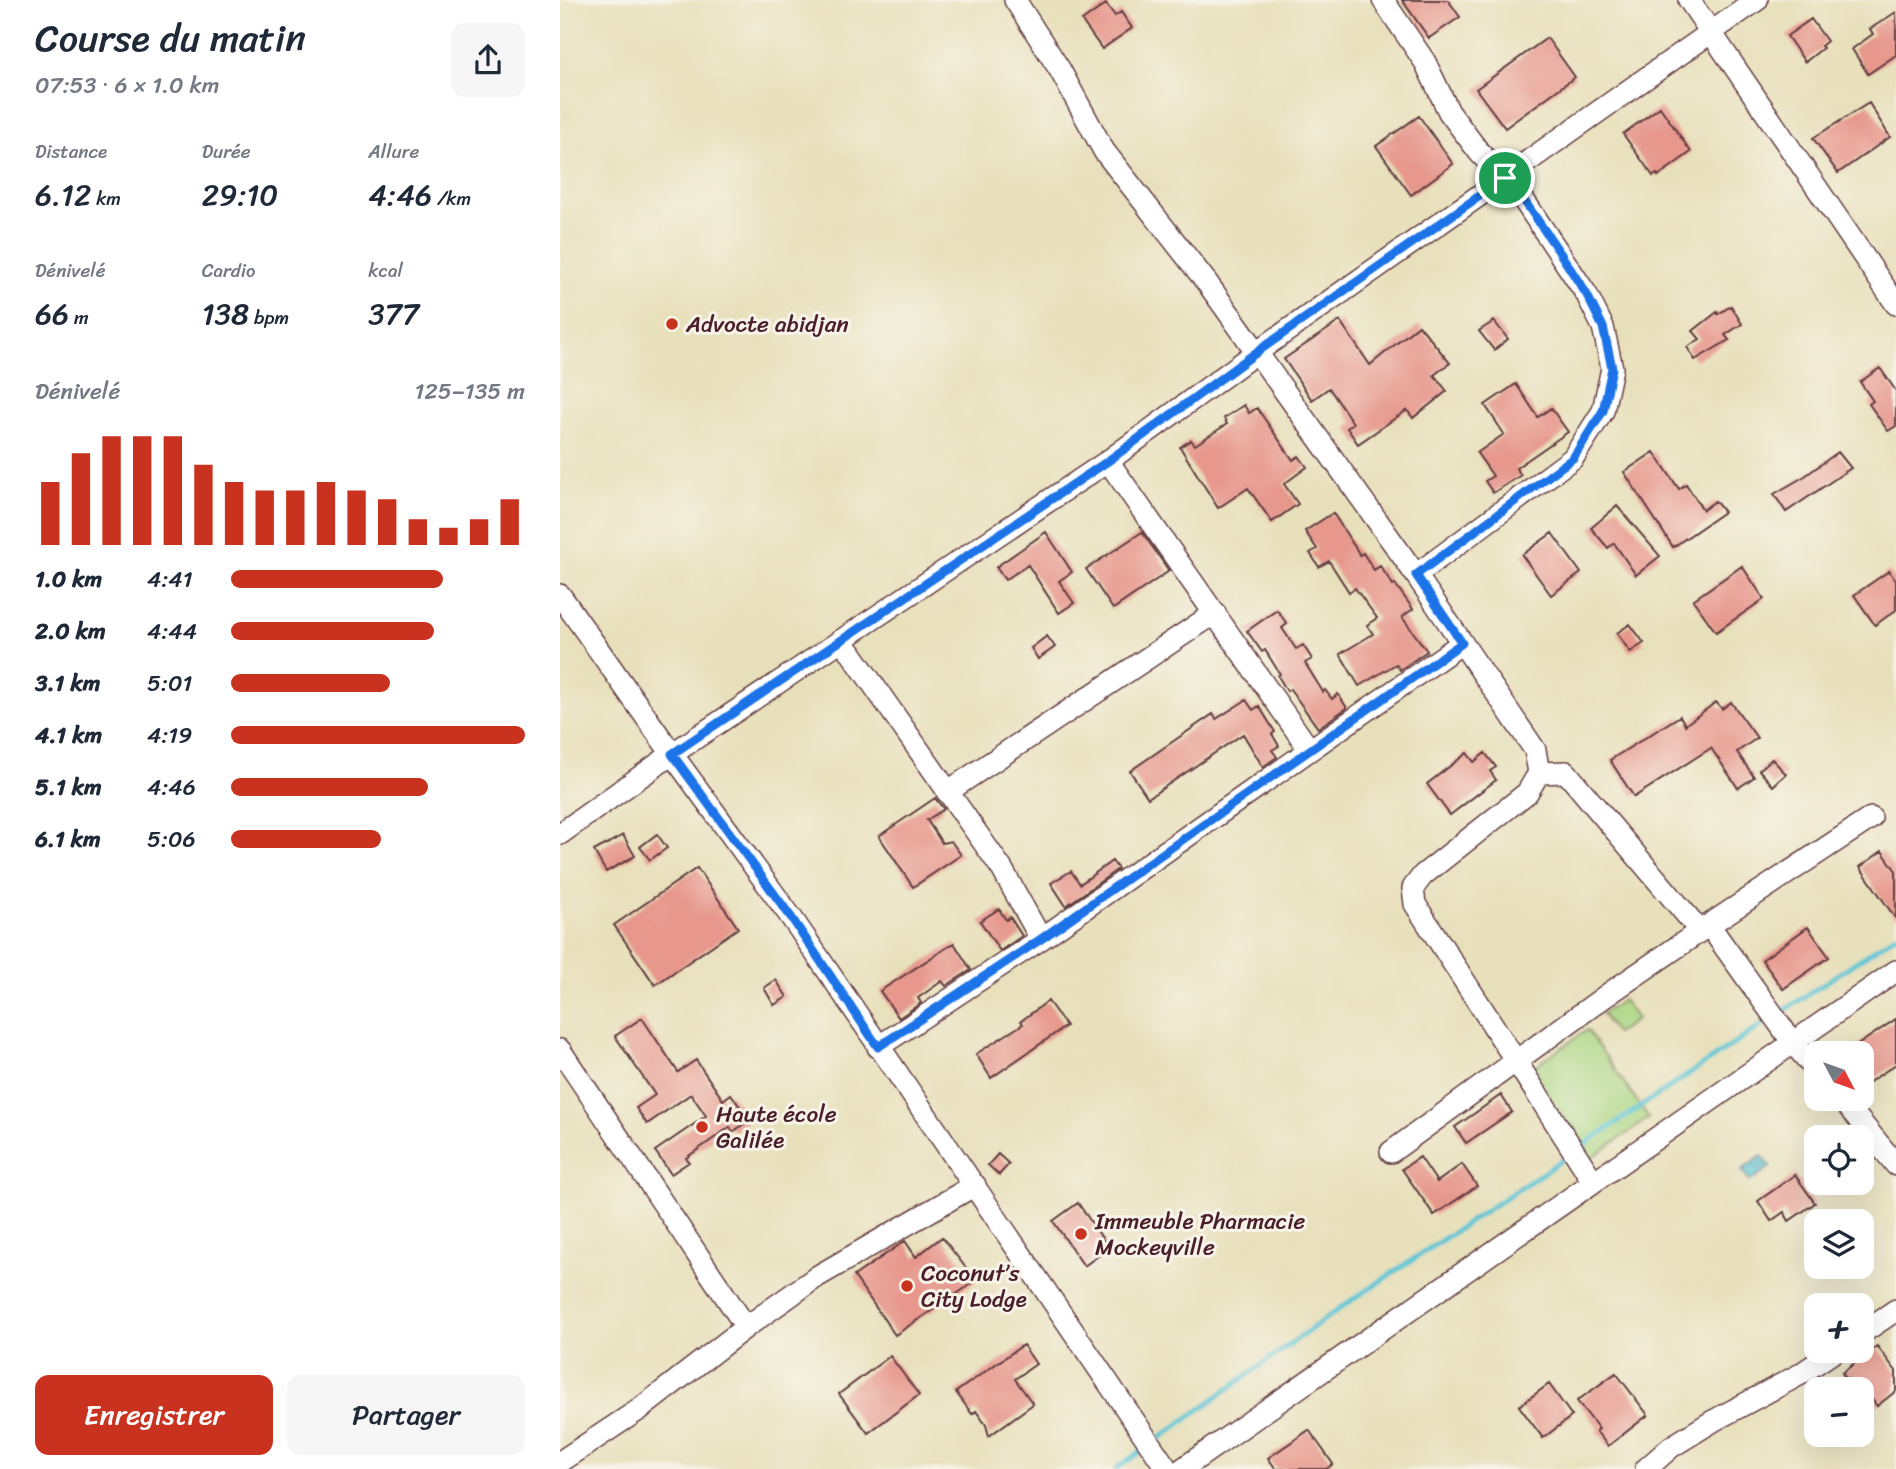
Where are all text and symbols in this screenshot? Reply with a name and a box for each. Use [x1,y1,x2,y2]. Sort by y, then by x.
text: Course du matin [35,5,306,72]
button: share [451,23,525,97]
text: 07:53 · 6 × 1.0 km [35,65,219,106]
text: Distance [35,135,107,168]
text: Durée [202,135,251,168]
text: Allure [368,135,419,168]
pin [1475,148,1535,208]
icon: arrive [1486,159,1524,197]
text: 6.12 [35,168,91,222]
text: 29:10 [202,168,278,222]
text: 4:46 [368,168,432,222]
text: km [91,182,121,215]
text: /km [432,182,471,215]
text: Dénivelé [35,254,105,287]
text: Cardio [202,254,256,287]
text: kcal [368,254,403,287]
text: 66 [35,287,69,341]
text: 138 [202,287,249,341]
text: 377 [368,287,419,341]
text: m [69,301,89,334]
text: bpm [249,301,289,334]
place label: Advocte abidjan [685,304,849,345]
marker: Advocte abidjan [664,316,680,332]
text: Dénivelé [35,371,120,412]
text: 125–135 m [415,371,525,412]
text: 1.0 km [35,559,102,600]
text: 4:41 [147,559,193,600]
text: 2.0 km [35,611,106,652]
text: 4:44 [147,611,197,652]
text: 3.1 km [35,663,100,704]
text: 5:01 [147,663,192,704]
text: 4.1 km [35,715,102,756]
text: 4:19 [147,715,192,756]
text: 5.1 km [35,767,102,808]
text: 4:46 [147,767,196,808]
text: 6.1 km [35,819,101,860]
text: 5:06 [147,819,196,860]
north arrow [1804,1041,1874,1111]
map controls [1804,1041,1874,1447]
place label: Haute école Galilée [716,1094,837,1161]
marker: Haute école Galilée [694,1119,710,1135]
button: locate [1804,1125,1874,1195]
place label: Immeuble Pharmacie Mockeyville [1094,1201,1306,1268]
button: layers [1804,1209,1874,1279]
marker: Immeuble Pharmacie Mockeyville [1073,1226,1089,1242]
place label: Coconut’s City Lodge [921,1253,1027,1320]
marker: Coconut’s City Lodge [899,1278,915,1294]
button: + [1804,1293,1874,1363]
button: Enregistrer [35,1375,273,1455]
button: Partager [287,1375,525,1455]
button: − [1804,1377,1874,1447]

